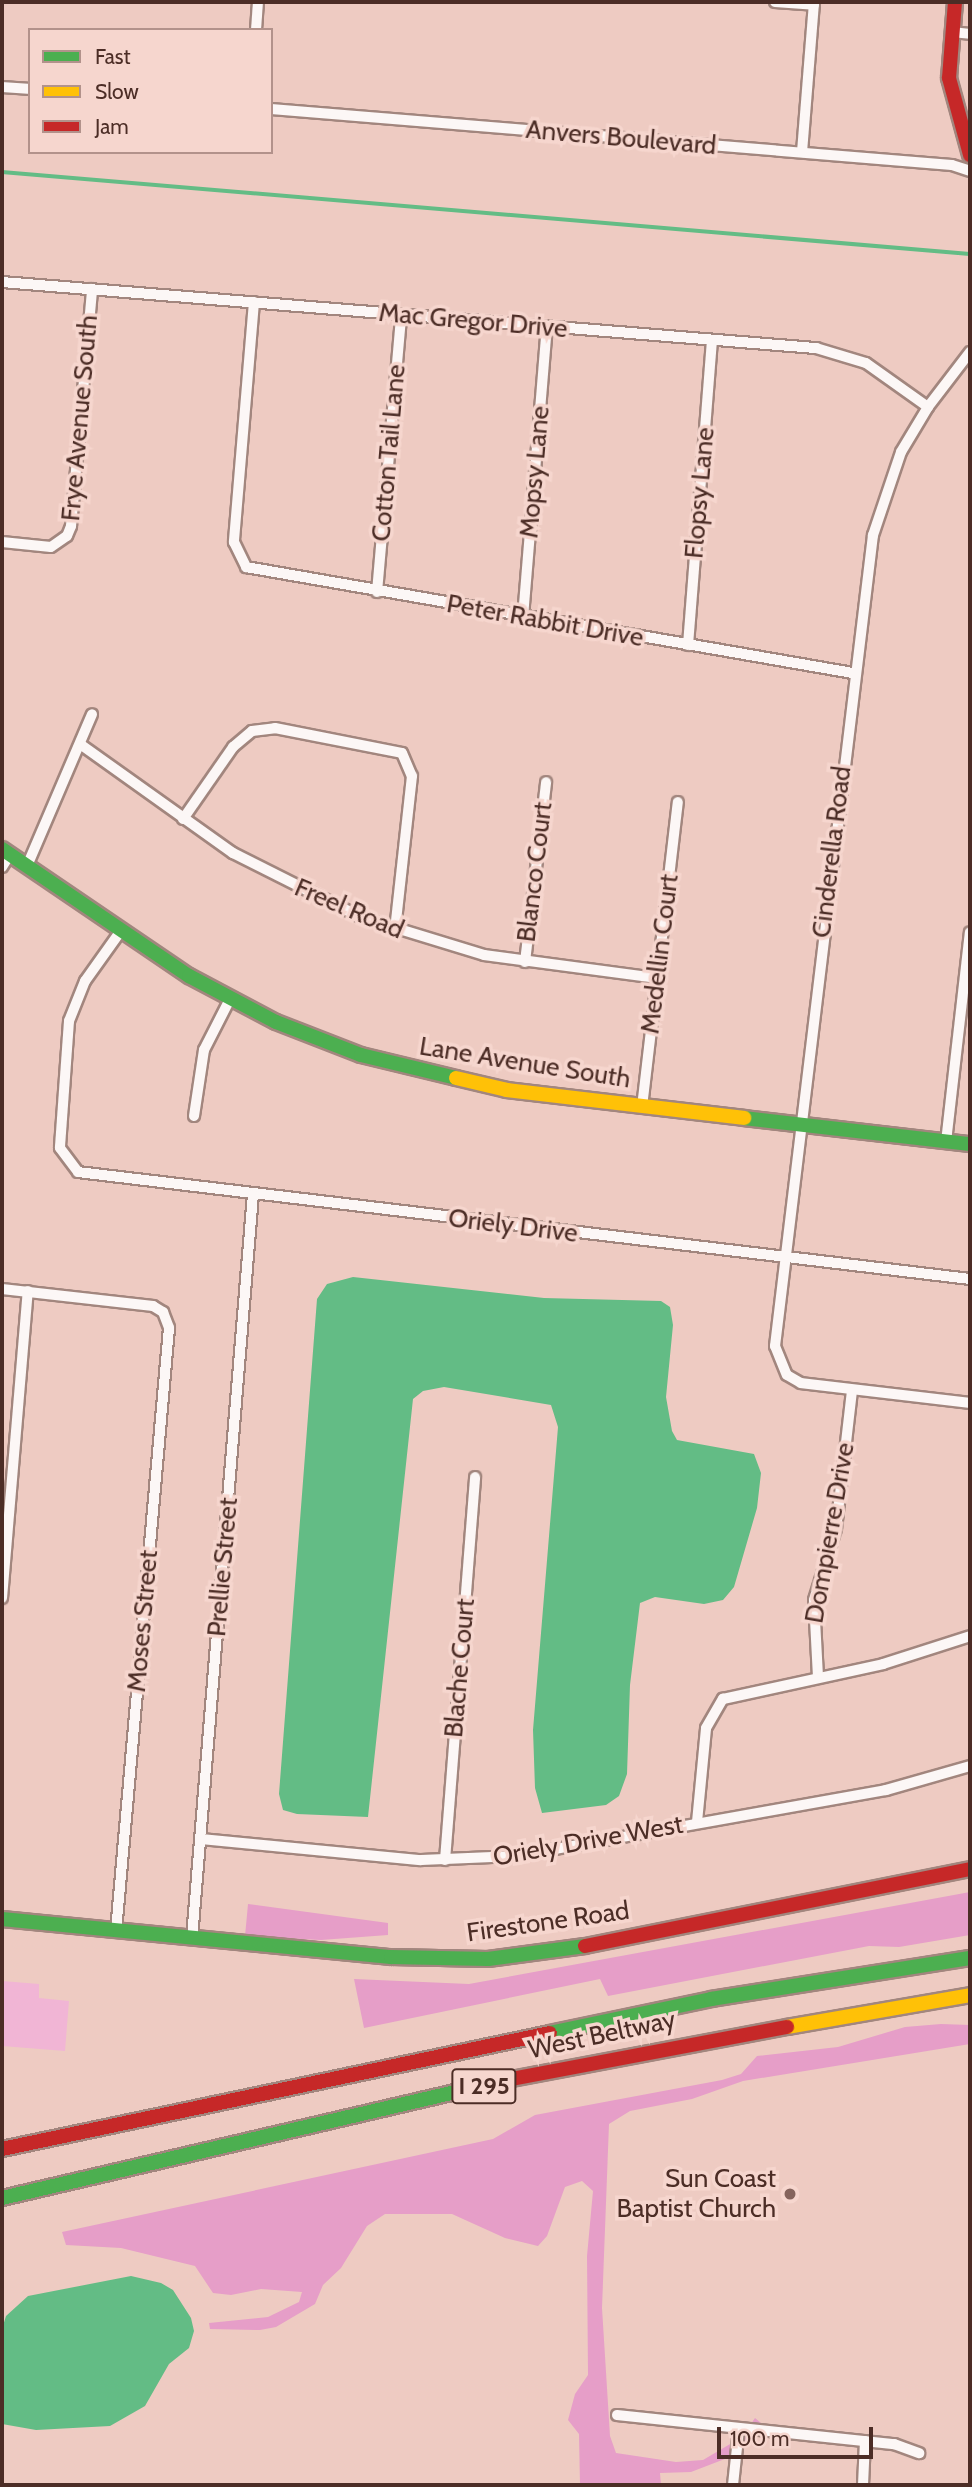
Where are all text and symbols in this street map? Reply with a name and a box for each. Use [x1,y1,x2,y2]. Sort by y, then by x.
legend [28,28,273,154]
text: Fast [95,44,131,69]
text: Slow [95,79,139,104]
text: Jam [95,114,129,139]
street label: Anvers Boulevard [525,114,717,162]
street label: Mac Gregor Drive [377,297,569,345]
street label: Frye Avenue South [55,314,105,522]
street label: Cotton Tail Lane [366,363,412,543]
street label: Mopsy Lane [514,405,556,539]
street label: Flopsy Lane [679,426,721,560]
street label: Peter Rabbit Drive [444,588,646,654]
street label: Cinderella Road [806,764,858,940]
street label: Blanco Court [511,800,559,944]
street label: Freel Road [290,872,408,946]
street label: Medellin Court [635,872,685,1036]
street label: Lane Avenue South [417,1031,633,1095]
street label: Oriely Drive [447,1203,579,1249]
street label: Dompierre Drive [799,1440,861,1626]
street label: Prellie Street [201,1496,245,1638]
street label: Moses Street [121,1549,165,1693]
street label: Blache Court [438,1597,482,1739]
street label: Oriely Drive West [491,1809,685,1873]
street label: Firestone Road [465,1895,631,1949]
street label: West Beltway [526,2004,678,2066]
road number: I 295 [451,2066,517,2106]
place label: Sun Coast Baptist Church [617,2163,776,2224]
marker: Sun Coast Baptist Church [782,2186,798,2202]
scale bar [720,2414,876,2458]
text: 100 m [730,2426,789,2451]

